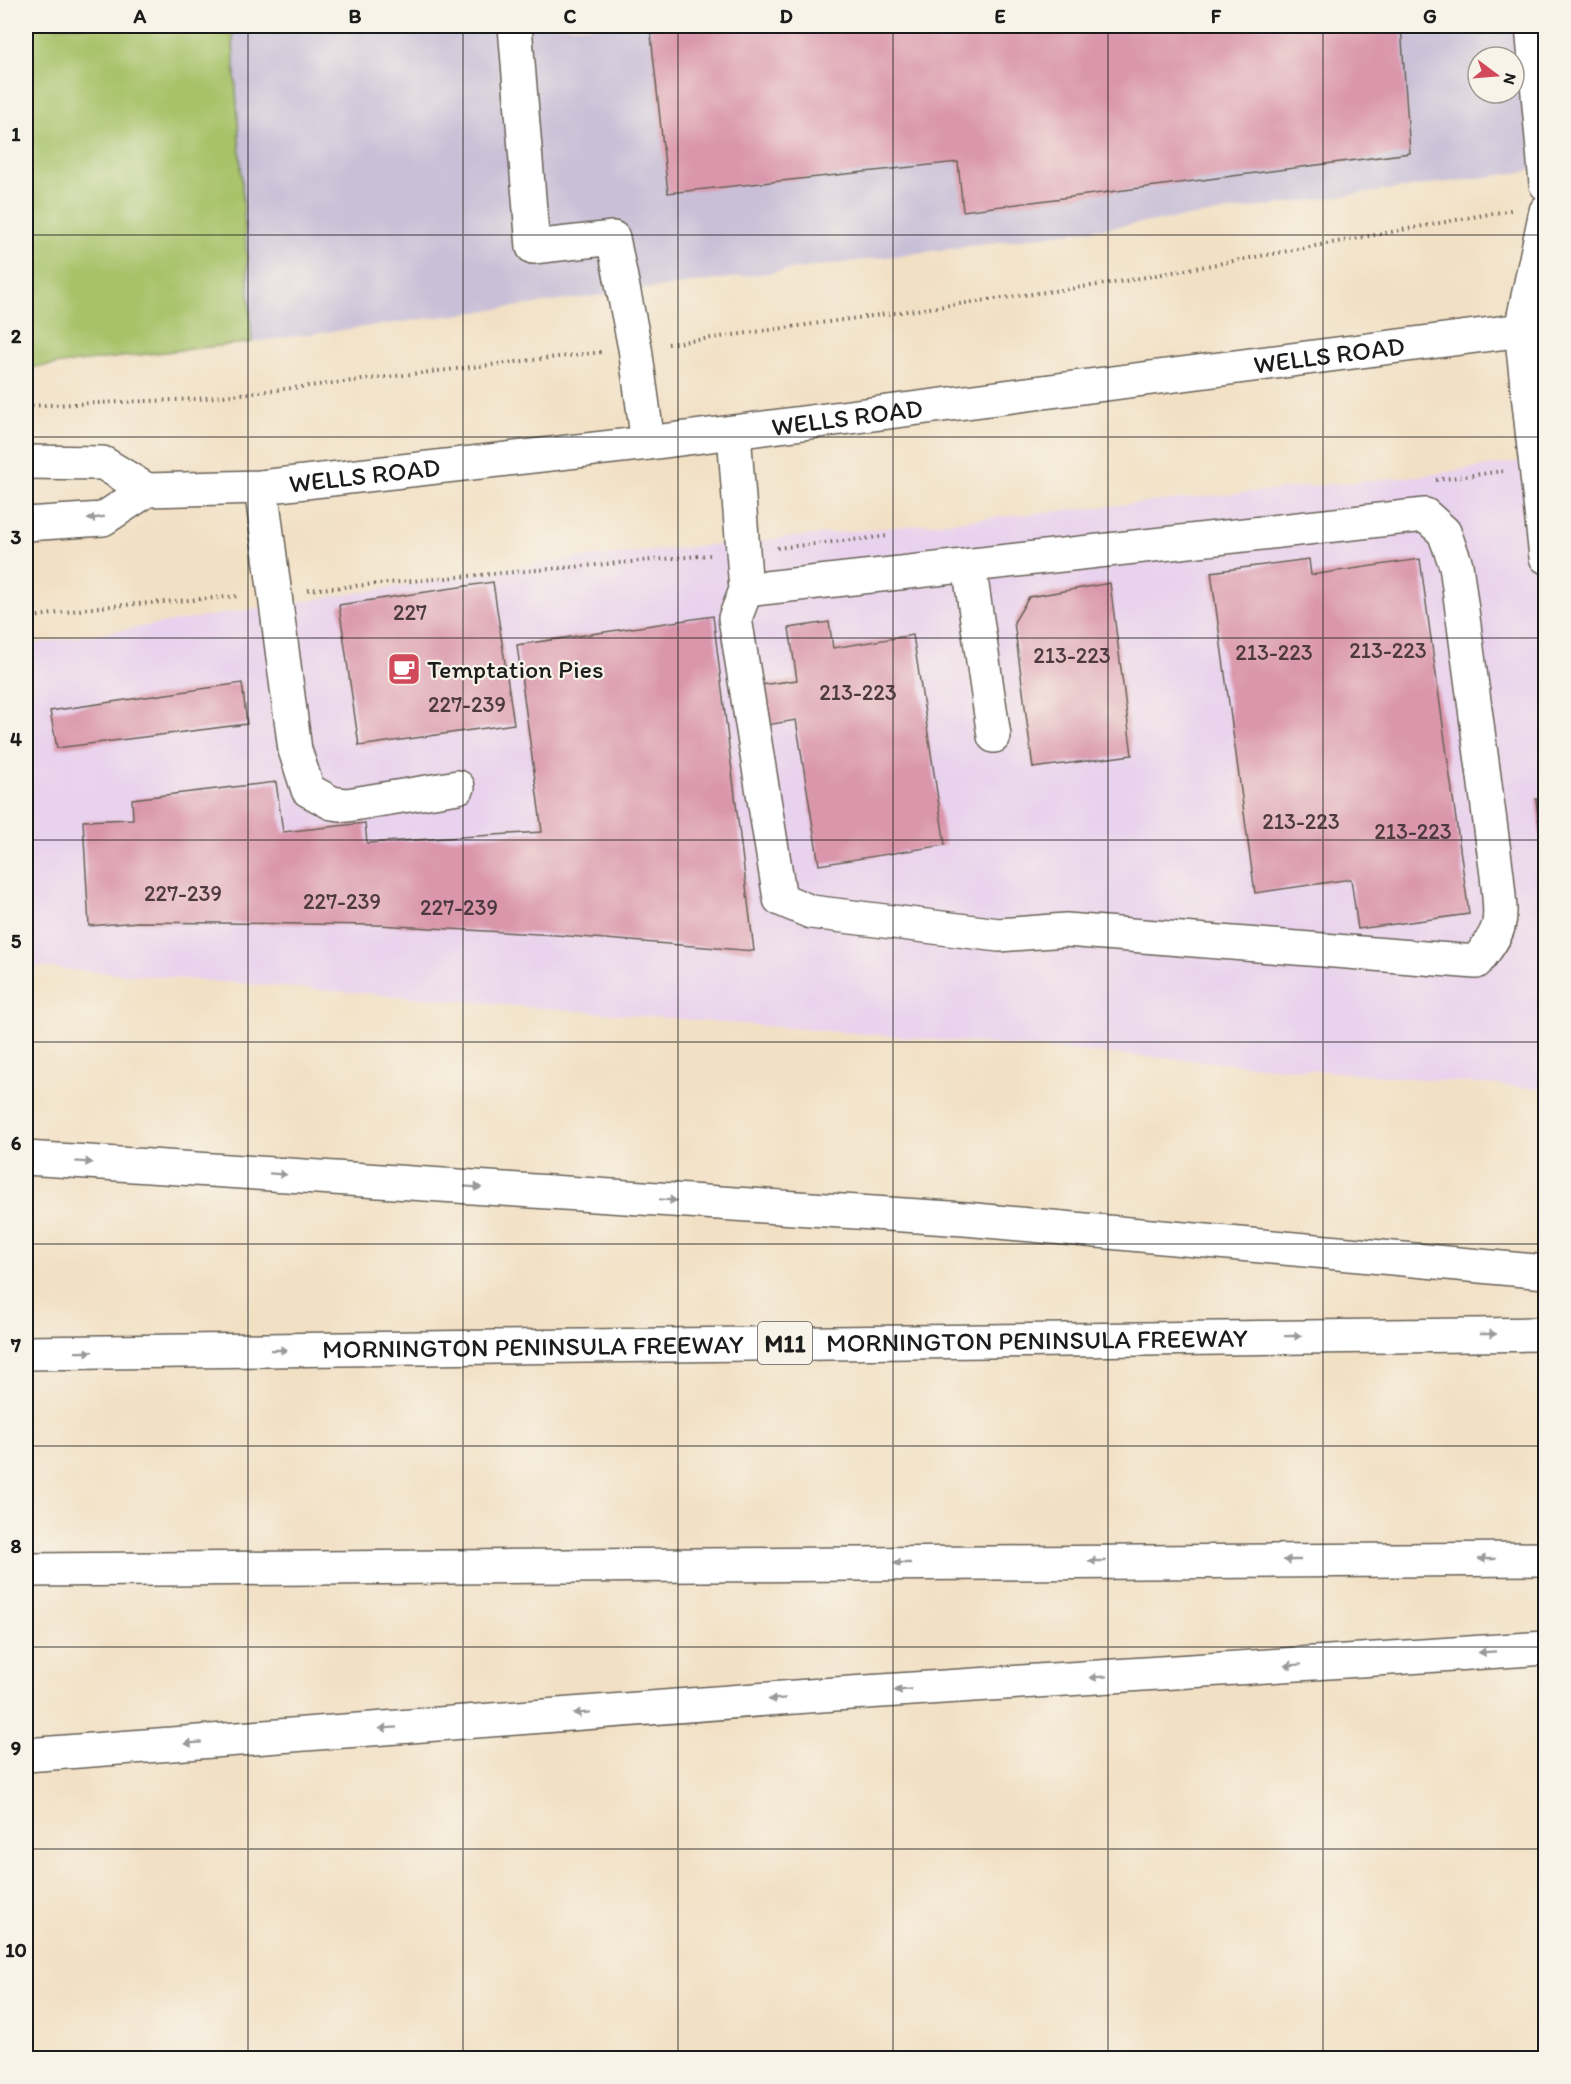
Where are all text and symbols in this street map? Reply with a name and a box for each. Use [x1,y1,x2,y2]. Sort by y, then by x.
text: A [133,4,147,28]
text: B [349,4,362,28]
text: C [564,4,577,28]
text: D [779,4,793,28]
text: E [994,4,1006,28]
text: F [1211,4,1222,28]
text: G [1423,4,1437,28]
north arrow [1466,45,1526,105]
text: N [1499,71,1521,87]
text: 1 [11,122,21,146]
text: 2 [11,324,22,348]
street label: WELLS ROAD [1251,329,1406,381]
street label: WELLS ROAD [769,392,924,443]
street label: WELLS ROAD [287,451,442,500]
one-way arrow [87,514,106,523]
text: 3 [11,525,22,549]
house number: 227 [393,599,427,626]
house number: 213-223 [1349,637,1427,664]
house number: 213-223 [1235,639,1313,666]
house number: 213-223 [1033,642,1111,669]
cafe icon: Temptation Pies [386,651,422,687]
place label: Temptation Pies [427,653,604,685]
house number: 213-223 [819,679,897,706]
house number: 227-239 [428,691,506,718]
text: 4 [10,727,22,751]
house number: 213-223 [1262,808,1340,835]
house number: 213-223 [1374,818,1452,845]
house number: 227-239 [144,880,222,907]
house number: 227-239 [303,888,381,915]
house number: 227-239 [420,894,498,921]
text: 5 [11,929,22,953]
text: 6 [11,1131,22,1155]
one-way arrow [74,1157,93,1166]
one-way arrow [269,1170,288,1179]
one-way arrow [464,1182,483,1192]
one-way arrow [658,1195,677,1204]
road number: M11 [758,1322,812,1364]
street label: MORNINGTON PENINSULA FREEWAY [826,1322,1248,1359]
street label: MORNINGTON PENINSULA FREEWAY [322,1328,744,1365]
one-way arrow [1478,1329,1497,1339]
one-way arrow [1283,1331,1302,1341]
text: 7 [10,1333,21,1357]
one-way arrow [269,1345,288,1354]
one-way arrow [74,1347,93,1357]
text: 8 [11,1534,22,1558]
one-way arrow [1478,1554,1497,1564]
one-way arrow [1283,1555,1302,1565]
one-way arrow [1088,1557,1107,1566]
one-way arrow [893,1558,912,1568]
one-way arrow [1478,1647,1497,1657]
one-way arrow [1283,1660,1302,1669]
one-way arrow [1088,1673,1107,1682]
one-way arrow [894,1685,913,1694]
one-way arrow [767,1694,786,1703]
one-way arrow [573,1708,592,1718]
one-way arrow [378,1723,397,1733]
text: 9 [11,1736,21,1760]
one-way arrow [184,1738,203,1747]
text: 10 [5,1938,27,1962]

